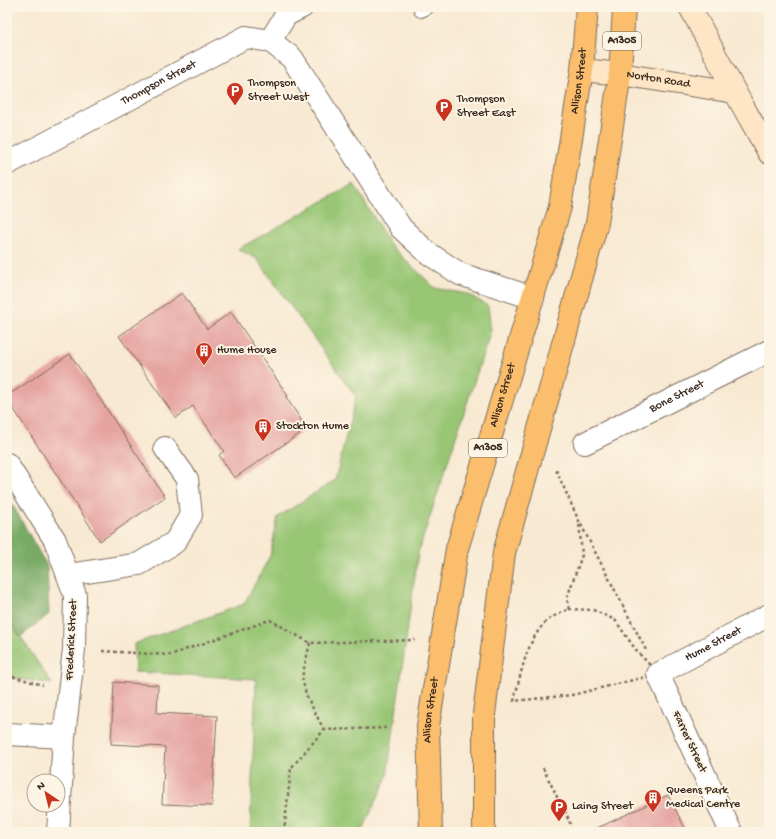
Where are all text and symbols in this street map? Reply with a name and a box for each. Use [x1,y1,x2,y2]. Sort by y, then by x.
road number: A1305 [603,32,641,50]
street label: Allison Street [568,47,591,115]
street label: Thompson Street [118,57,200,109]
street label: Norton Road [626,68,692,92]
place label: Thompson Street West [247,77,310,105]
parking icon: Thompson Street West [225,81,245,106]
place label: Thompson Street East [456,93,516,121]
parking icon: Thompson Street East [434,97,454,122]
building icon: Hume House [194,341,214,366]
place label: Hume House [217,344,277,358]
street label: Allison Street [487,360,520,429]
street label: Bone Street [647,377,708,417]
building icon: Stockton Hume [253,417,273,442]
place label: Stockton Hume [276,420,350,434]
road number: A1305 [469,439,507,457]
street label: Frederick Street [63,598,81,682]
street label: Hume Street [683,623,745,665]
street label: Allison Street [421,675,443,743]
street label: Farrer Street [668,708,710,776]
north arrow [26,773,66,813]
text: N [35,779,48,793]
place label: Queens Park Medical Centre [666,784,741,812]
building icon: Queens Park Medical Centre [643,788,663,813]
parking icon: Laing Street [549,797,569,822]
place label: Laing Street [572,800,634,814]

